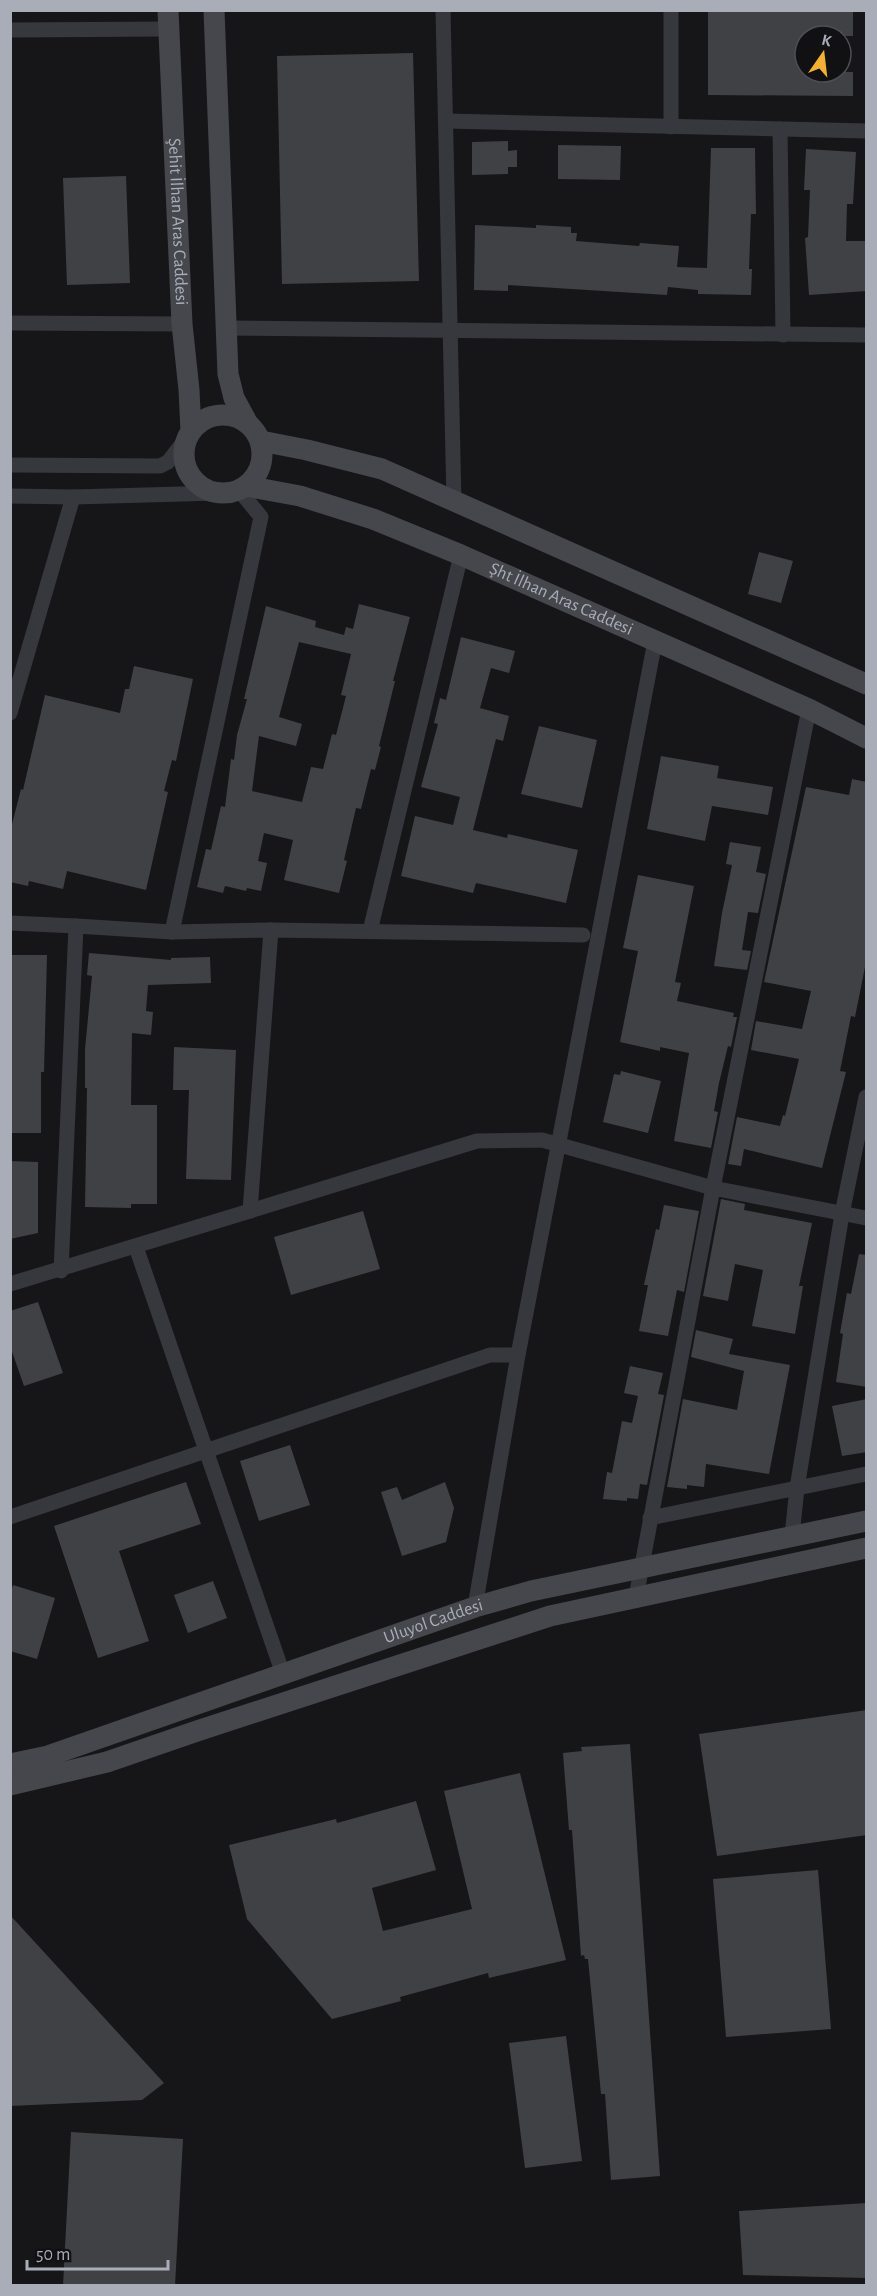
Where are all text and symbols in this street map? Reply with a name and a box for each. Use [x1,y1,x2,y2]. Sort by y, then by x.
north arrow [793,24,853,84]
text: K [820,32,833,49]
street label: Şehit İlhan Aras Caddesi [165,138,190,306]
street label: Şht İlhan Aras Caddesi [487,560,636,639]
street label: Uluyol Caddesi [381,1596,485,1647]
scale bar [27,2233,168,2271]
text: 50 m [36,2246,70,2264]

